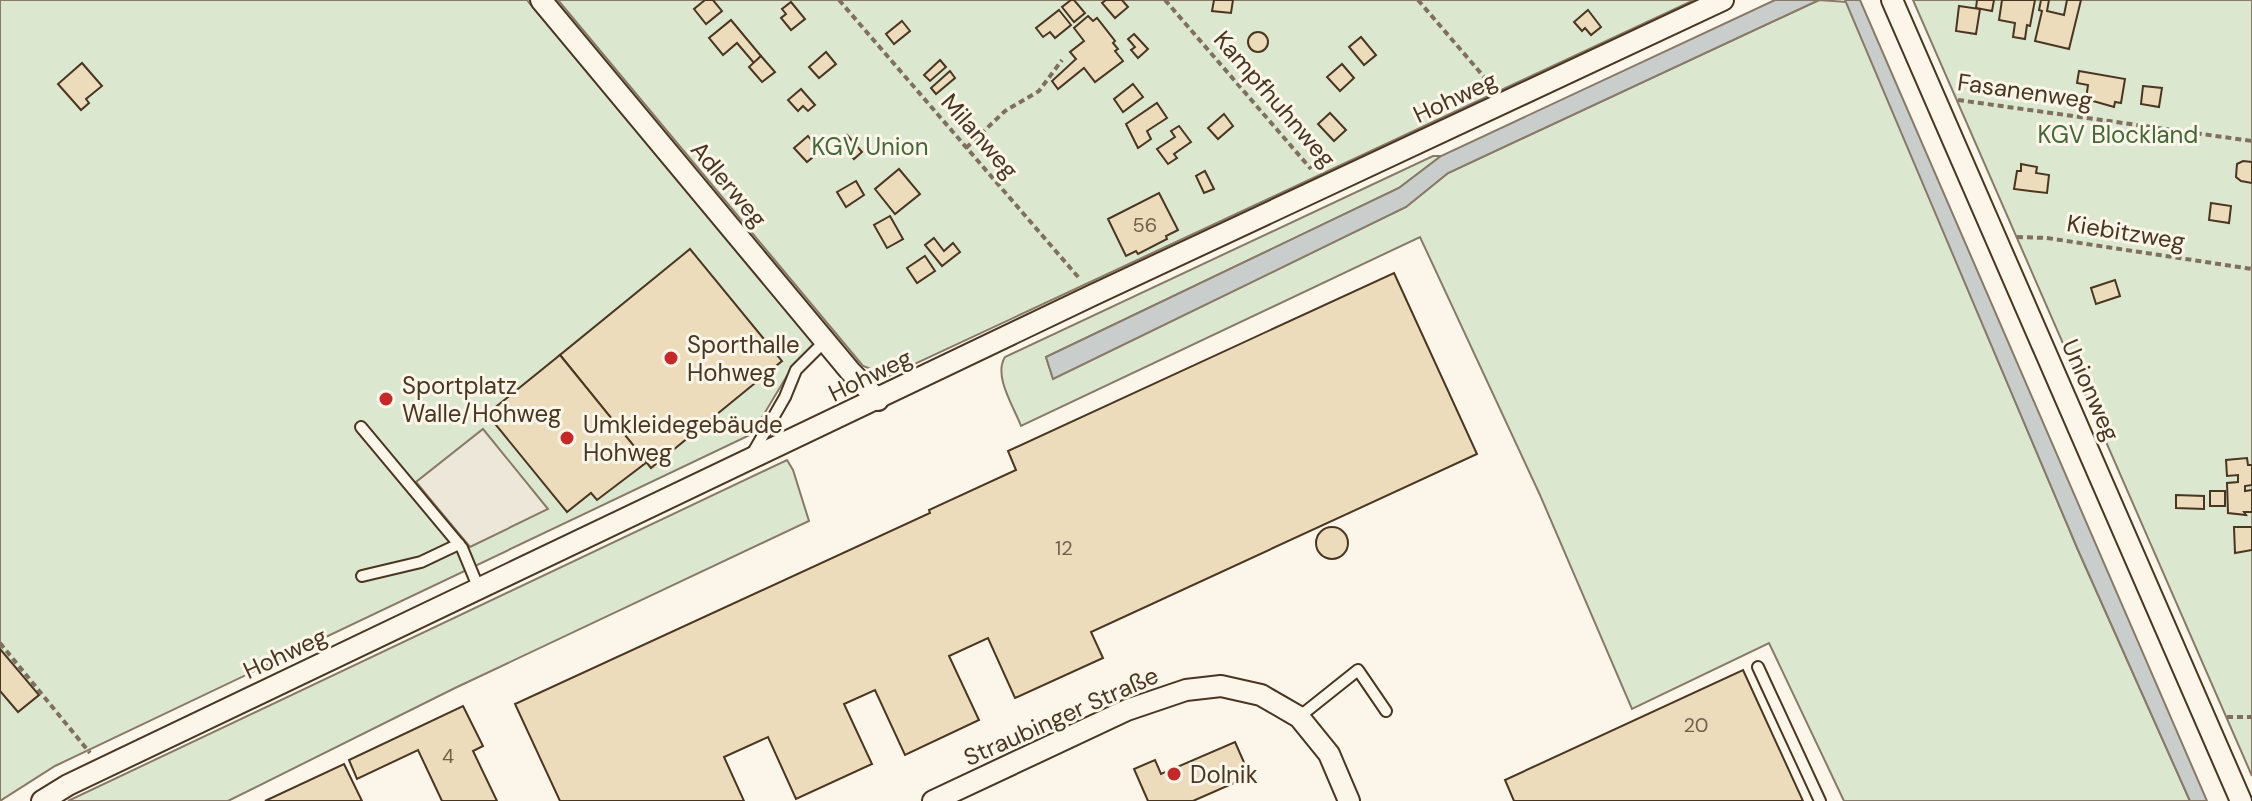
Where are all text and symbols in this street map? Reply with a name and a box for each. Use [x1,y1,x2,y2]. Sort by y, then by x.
street label: Kampfhuhnweg [1207,24,1343,174]
street label: Hohweg [1408,64,1502,130]
street label: Fasanenweg [1955,66,2095,116]
street label: Milanweg [935,87,1025,185]
park label: KGV Blockland [2038,119,2198,150]
park label: KGV Union [812,131,928,162]
street label: Adlerweg [684,135,774,233]
street label: Kiebitzweg [2065,207,2187,257]
house number: 56 [1133,212,1157,238]
place label: Sporthalle Hohweg [687,329,800,388]
street label: Unionweg [2055,334,2127,446]
street label: Hohweg [823,342,917,408]
marker: Sporthalle Hohweg [662,349,680,367]
place label: Sportplatz Walle/Hohweg [402,370,561,429]
marker: Sportplatz Walle/Hohweg [377,390,395,408]
place label: Umkleidegebäude Hohweg [583,409,783,468]
marker: Umkleidegebäude Hohweg [558,429,576,447]
house number: 12 [1055,535,1073,561]
street label: Hohweg [238,620,332,686]
street label: Straubinger Straße [959,659,1163,773]
house number: 20 [1684,712,1709,738]
house number: 4 [442,743,454,769]
place label: Dolnik [1190,759,1258,790]
marker: Dolnik [1165,765,1183,783]

